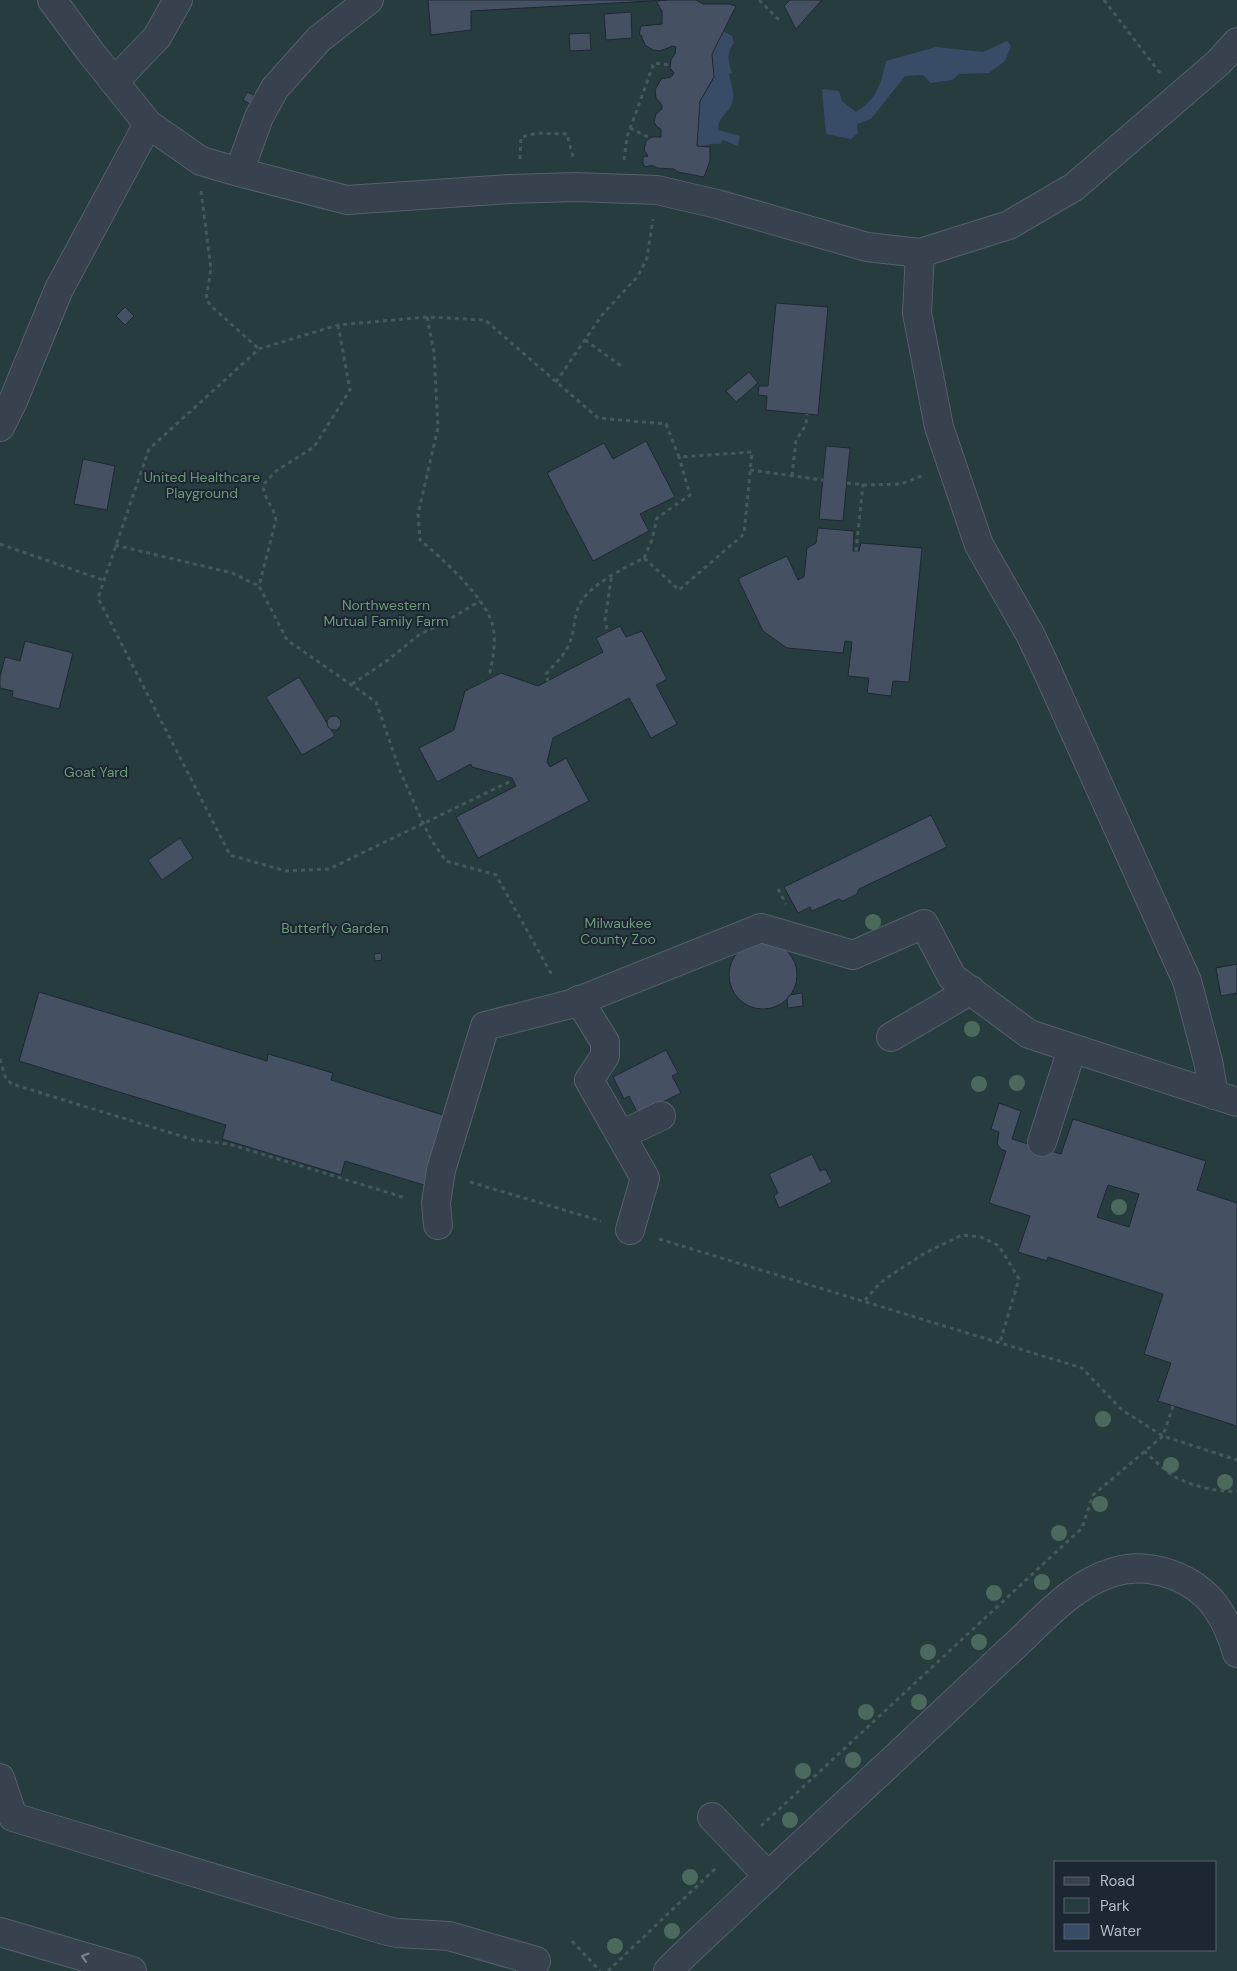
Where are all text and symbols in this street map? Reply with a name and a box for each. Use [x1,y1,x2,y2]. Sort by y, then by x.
park label: United Healthcare Playground [144,468,260,502]
park label: Northwestern Mutual Family Farm [323,596,449,630]
park label: Goat Yard [64,763,128,781]
park label: Milwaukee County Zoo [580,914,656,948]
park label: Butterfly Garden [281,919,389,937]
legend [1054,1861,1217,1951]
text: Road [1100,1871,1135,1891]
text: Park [1100,1896,1130,1916]
text: Water [1100,1921,1142,1941]
one-way arrow [82,1953,90,1963]

